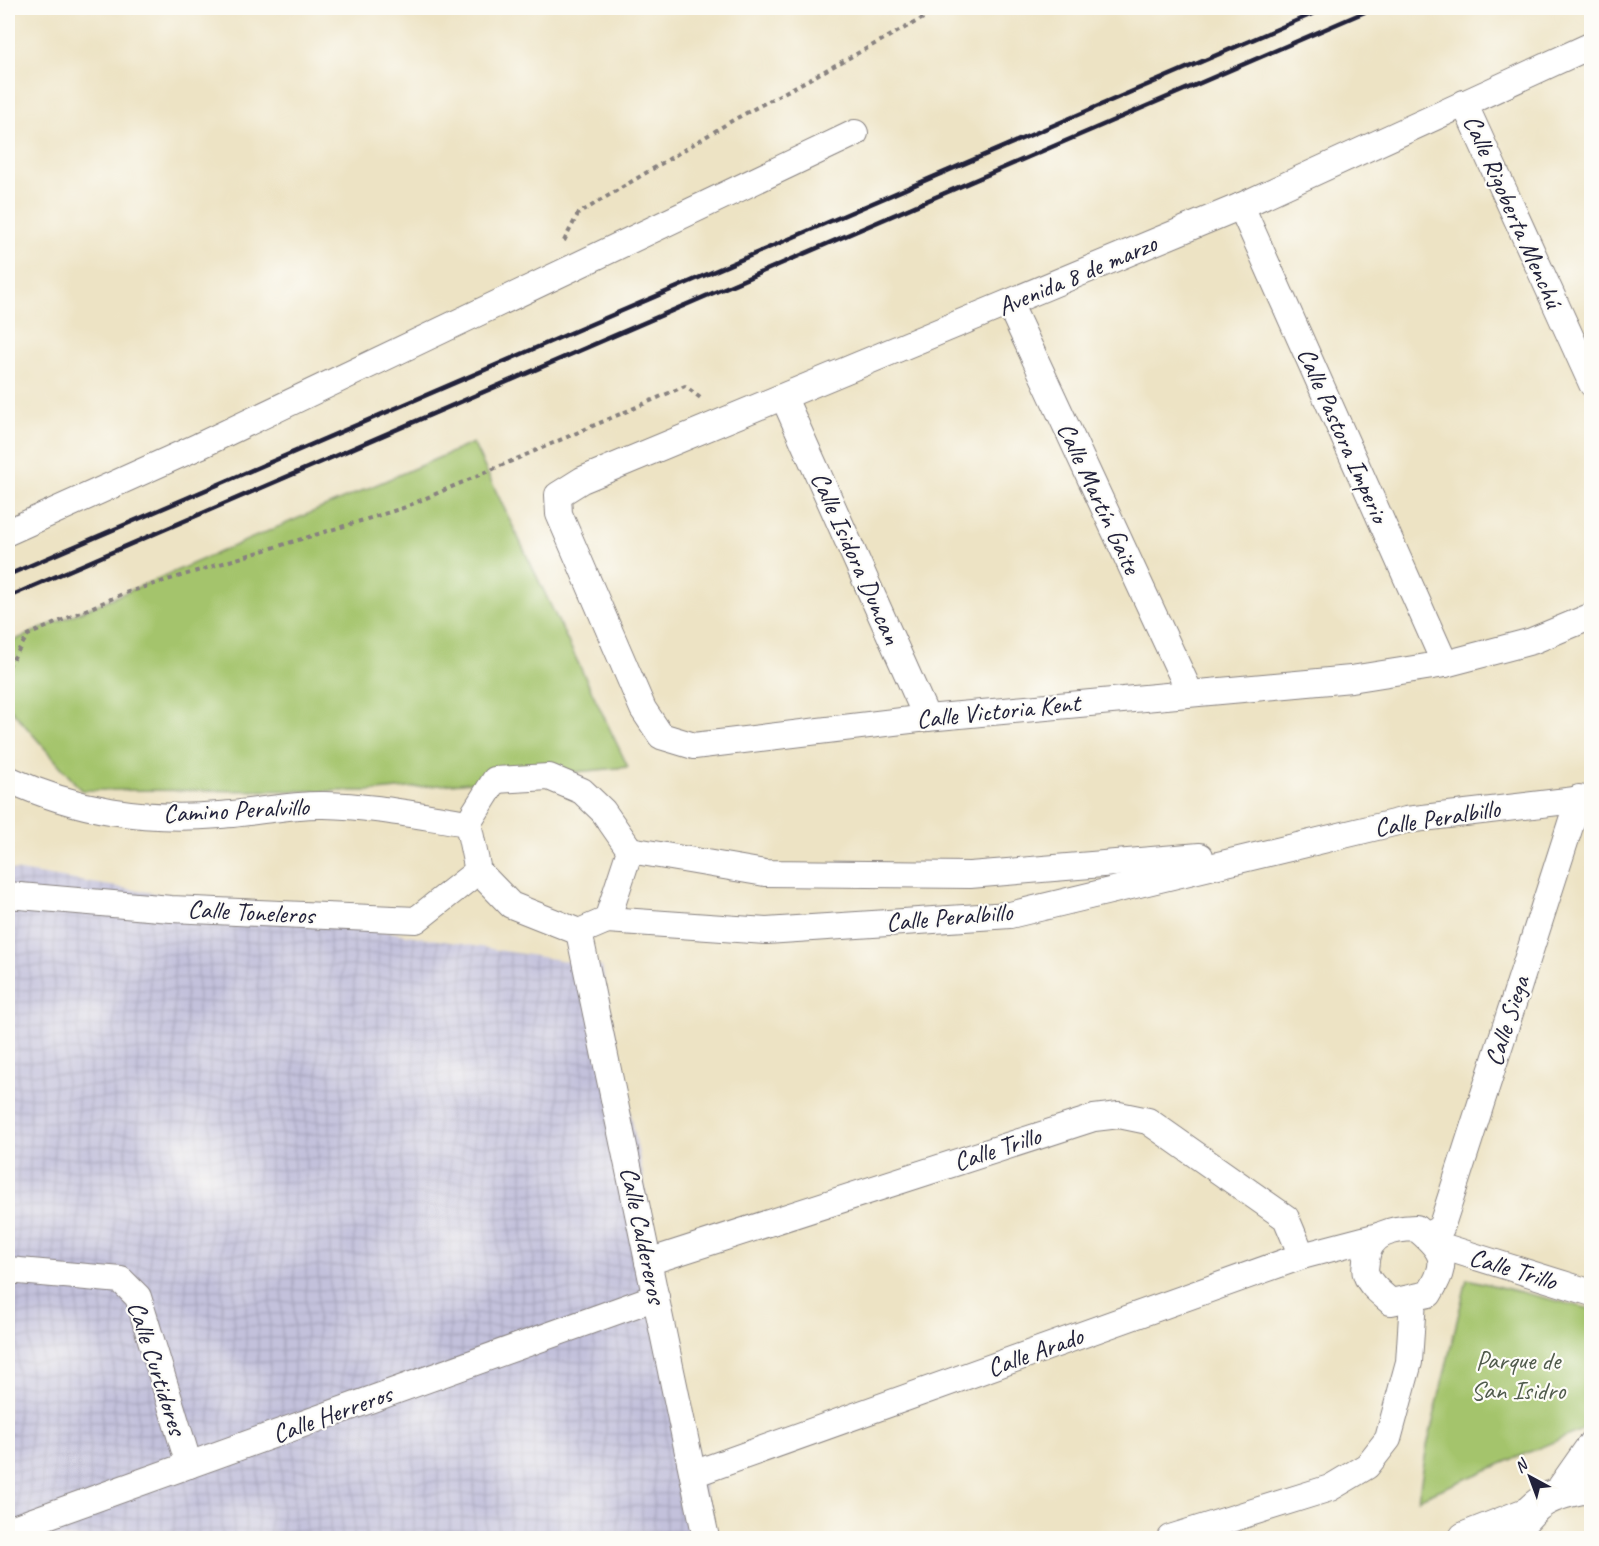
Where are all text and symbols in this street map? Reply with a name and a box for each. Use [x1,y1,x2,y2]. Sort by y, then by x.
street label: Calle Rigoberta Menchú [1456,110,1571,315]
street label: Avenida 8 de marzo [992,226,1163,323]
street label: Calle Pastora Imperio [1290,342,1397,530]
street label: Calle Martín Gaite [1050,417,1149,580]
street label: Calle Isidora Duncan [803,467,909,650]
street label: Calle Victoria Kent [915,686,1084,736]
street label: Camino Peralvillo [162,790,311,830]
street label: Calle Peralbillo [1372,792,1504,844]
street label: Calle Toneleros [187,892,317,932]
street label: Calle Peralbillo [884,895,1015,939]
street label: Calle Siega [1477,970,1538,1070]
street label: Calle Trillo [949,1119,1046,1179]
street label: Calle Caldereros [612,1164,674,1308]
street label: Calle Trillo [1465,1240,1562,1298]
street label: Calle Curtidores [120,1297,195,1441]
street label: Calle Arado [983,1319,1089,1385]
park label: Parque de San Isidro [1471,1344,1567,1407]
street label: Calle Herreros [268,1376,398,1451]
north arrow [1500,1447,1560,1507]
text: N [1511,1454,1533,1477]

